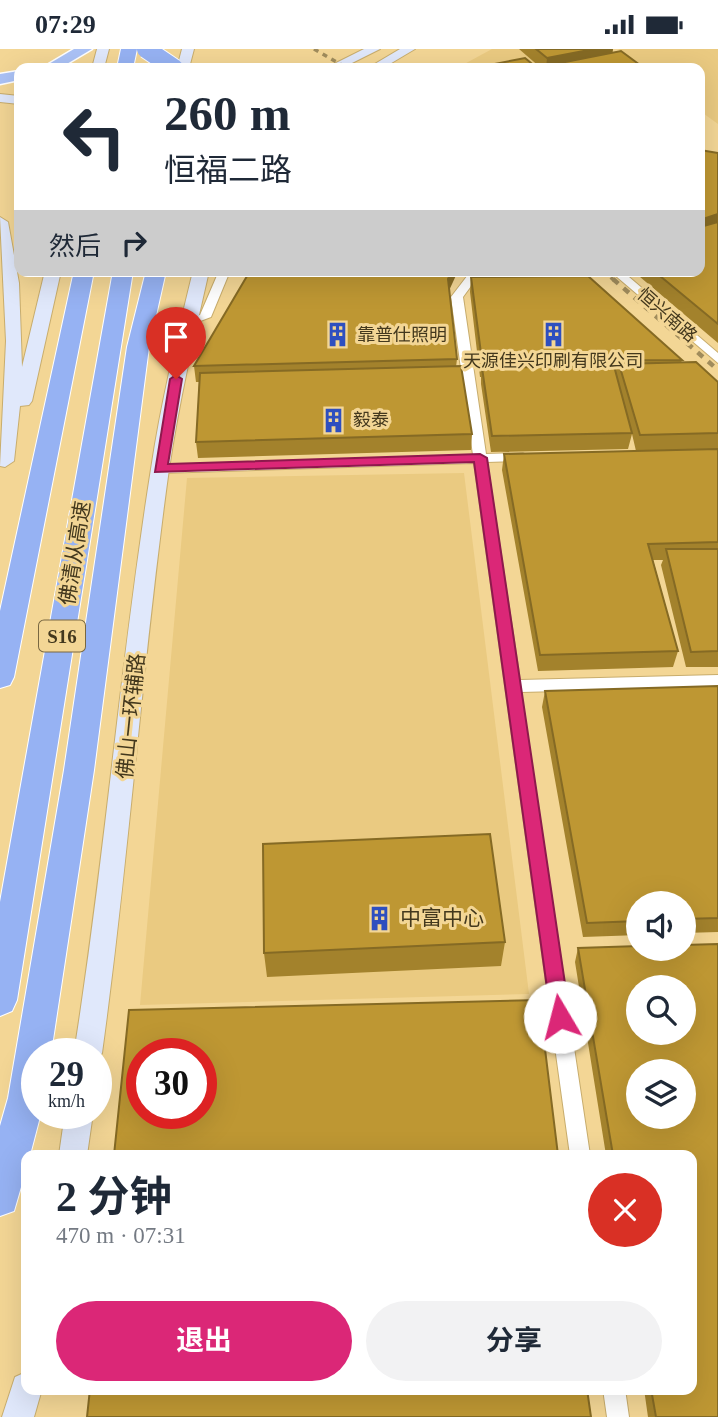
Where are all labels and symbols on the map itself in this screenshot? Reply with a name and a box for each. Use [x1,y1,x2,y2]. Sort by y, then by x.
street label: 恒兴南路 [633,284,701,346]
pin [146,307,206,379]
building icon: 天源佳兴印刷有限公司 [539,320,567,348]
building icon: 靠普仕照明 [323,321,351,349]
place label: 靠普仕照明 [357,325,447,345]
place label: 天源佳兴印刷有限公司 [463,351,643,371]
building icon: 毅泰 [319,406,347,434]
place label: 毅泰 [353,410,389,430]
street label: 佛清从高速 [55,499,95,607]
road number: S16 [39,621,85,651]
street label: 佛山一环辅路 [112,652,150,780]
building icon: 中富中心 [366,904,394,932]
place label: 中富中心 [400,906,484,930]
position arrow [523,980,597,1054]
speed limit sign: 30 [126,1038,217,1129]

